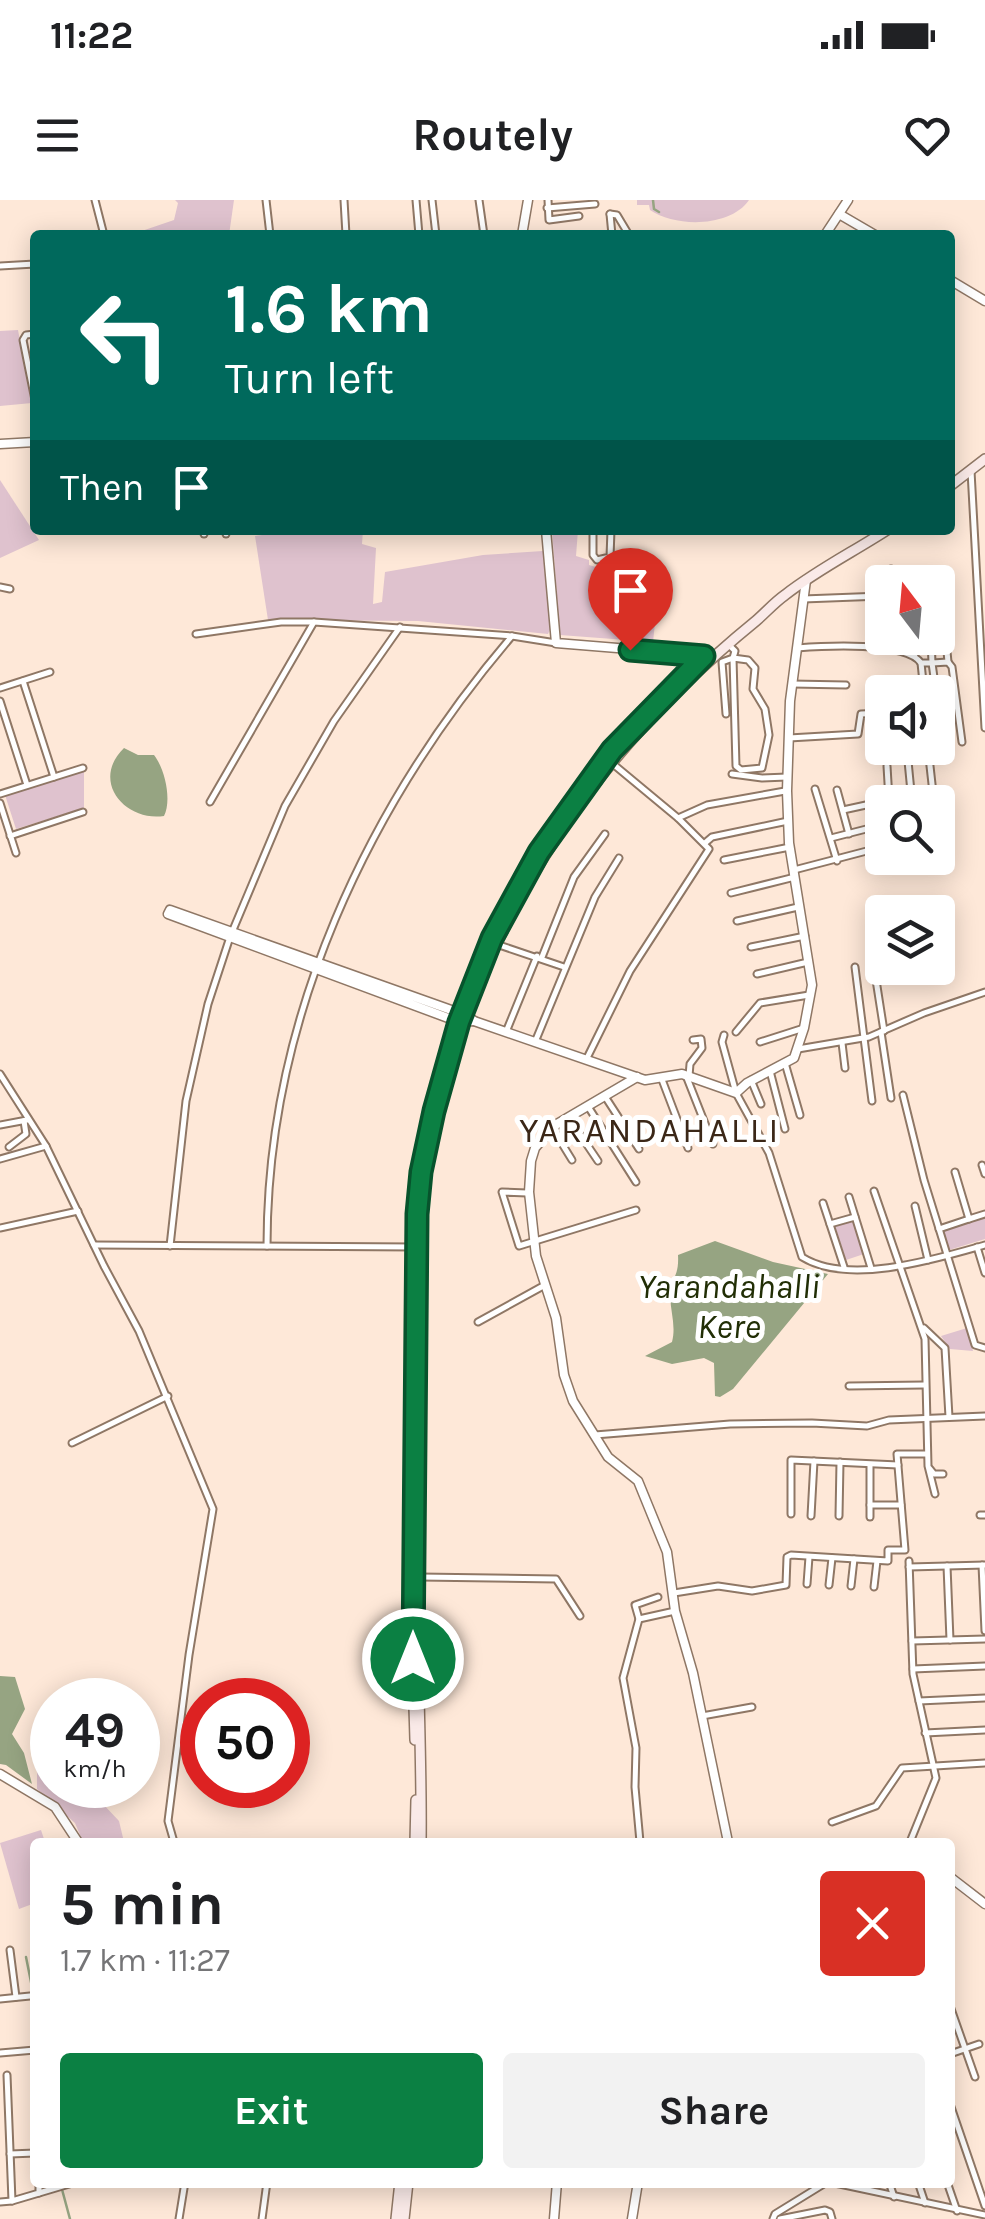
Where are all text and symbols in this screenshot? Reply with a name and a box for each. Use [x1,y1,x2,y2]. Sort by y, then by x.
text: 11:22 [50,13,133,58]
icon: menu [30,108,85,163]
icon: heart [900,108,955,163]
text: Routely [412,109,573,161]
text: 1.6 km [225,268,433,350]
icon: left [60,270,190,400]
text: Turn left [225,352,394,404]
icon: arrive [164,460,219,515]
text: Then [60,465,144,510]
pin [588,548,673,651]
icon: arrive [603,563,658,618]
north arrow [865,565,955,655]
map controls [865,565,955,985]
button: sound [865,675,955,765]
button: search [865,785,955,875]
button: layers [865,895,955,985]
district label: YARANDAHALLI [519,1110,781,1151]
water label: Yarandahalli Kere [638,1266,820,1347]
position arrow [361,1607,465,1711]
speed limit sign: 50 [180,1678,310,1808]
text: 49 [65,1701,125,1760]
text: km/h [63,1754,127,1783]
text: 5 min [60,1869,224,1939]
button: close [820,1871,925,1976]
text: 1.7 km · 11:27 [60,1942,230,1979]
button: Exit [60,2053,483,2168]
button: Share [503,2053,925,2168]

